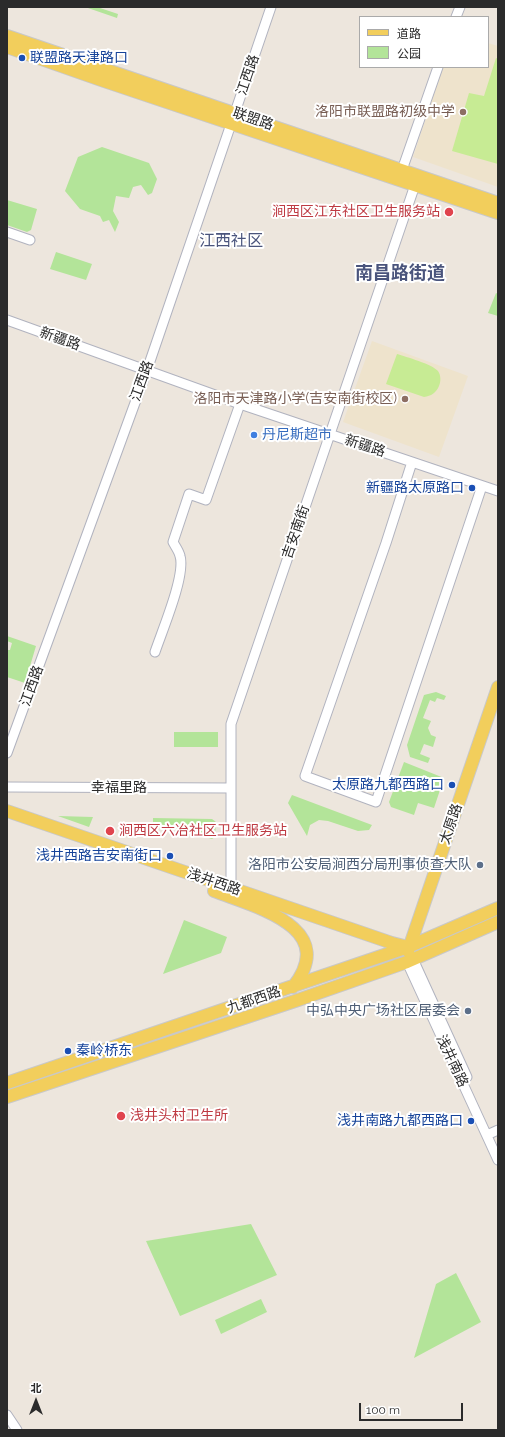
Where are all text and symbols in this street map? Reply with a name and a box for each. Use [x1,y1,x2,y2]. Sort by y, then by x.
legend [359,16,489,68]
text: 道路 [397,27,421,41]
text: 公园 [397,47,421,61]
place label: 联盟路天津路口 [30,50,128,66]
street label: 江西路 [233,52,263,98]
marker: 联盟路天津路口 [17,53,27,63]
street label: 联盟路 [230,104,276,134]
place label: 洛阳市联盟路初级中学 [315,104,455,120]
marker: 洛阳市联盟路初级中学 [458,107,468,117]
place label: 涧西区江东社区卫生服务站 [272,204,440,220]
marker: 涧西区江东社区卫生服务站 [443,206,455,218]
district label: 江西社区 [199,231,263,251]
district label: 南昌路街道 [355,263,445,285]
street label: 新疆路 [37,324,83,354]
street label: 江西路 [127,358,157,404]
place label: 洛阳市天津路小学(吉安南街校区) [193,391,397,407]
marker: 洛阳市天津路小学(吉安南街校区) [400,394,410,404]
place label: 丹尼斯超市 [262,427,332,443]
marker: 丹尼斯超市 [249,430,259,440]
street label: 新疆路 [342,432,388,460]
place label: 新疆路太原路口 [366,480,464,496]
marker: 新疆路太原路口 [467,483,477,493]
street label: 吉安南街 [279,503,313,561]
street label: 江西路 [17,663,47,709]
place label: 太原路九都西路口 [332,777,444,793]
street label: 幸福里路 [91,780,147,796]
marker: 太原路九都西路口 [447,780,457,790]
street label: 太原路 [436,801,466,847]
place label: 涧西区六冶社区卫生服务站 [119,823,287,839]
marker: 涧西区六冶社区卫生服务站 [104,825,116,837]
place label: 浅井西路吉安南街口 [36,848,162,864]
marker: 浅井西路吉安南街口 [165,851,175,861]
place label: 洛阳市公安局涧西分局刑事侦查大队 [248,857,472,873]
marker: 洛阳市公安局涧西分局刑事侦查大队 [475,860,485,870]
street label: 浅井西路 [185,865,243,899]
street label: 九都西路 [225,983,283,1017]
place label: 中弘中央广场社区居委会 [306,1003,460,1019]
marker: 中弘中央广场社区居委会 [463,1006,473,1016]
street label: 浅井南路 [433,1032,471,1090]
place label: 秦岭桥东 [76,1043,132,1059]
marker: 秦岭桥东 [63,1046,73,1056]
place label: 浅井头村卫生所 [130,1108,228,1124]
marker: 浅井头村卫生所 [115,1110,127,1122]
place label: 浅井南路九都西路口 [337,1113,463,1129]
marker: 浅井南路九都西路口 [466,1116,476,1126]
north arrow [16,1381,56,1421]
text: 北 [31,1382,42,1395]
scale bar [361,1395,465,1421]
text: 100 m [366,1403,400,1417]

